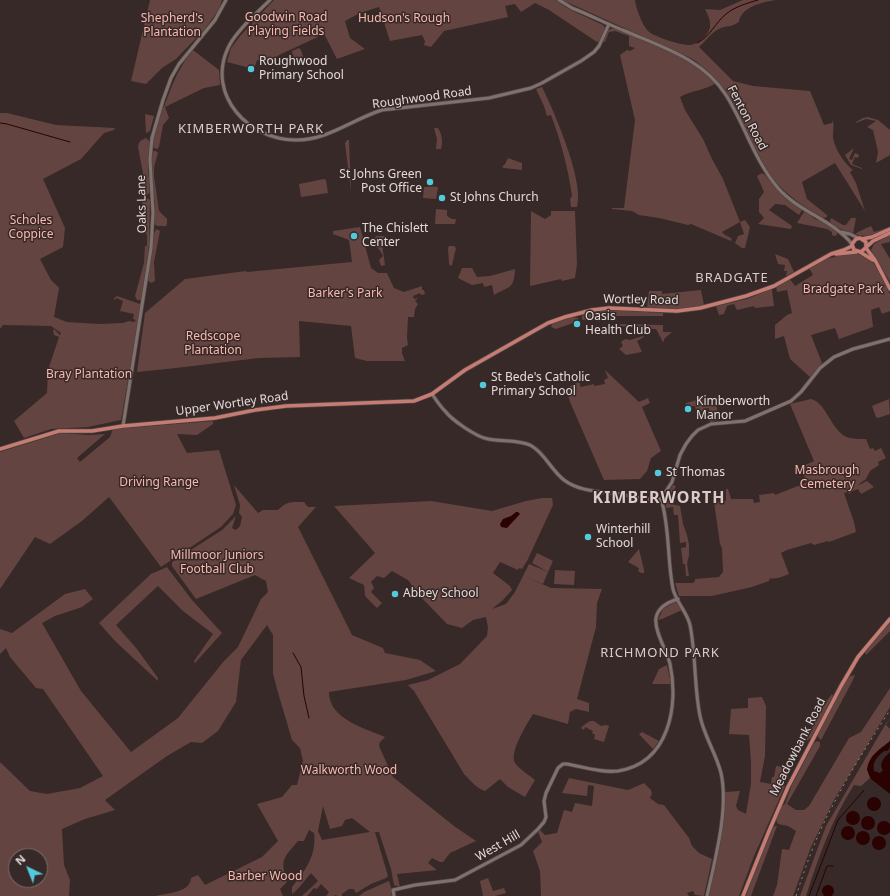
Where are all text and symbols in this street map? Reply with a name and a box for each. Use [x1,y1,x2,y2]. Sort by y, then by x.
park label: Goodwin Road Playing Fields [245,11,327,39]
park label: Shepherd's Plantation [141,12,203,40]
park label: Hudson's Rough [358,12,450,26]
place label: Roughwood Primary School [259,55,344,83]
marker: Roughwood Primary School [246,64,256,74]
street label: Fenton Road [724,83,770,153]
street label: Roughwood Road [371,84,473,112]
district label: KIMBERWORTH PARK [178,121,324,137]
place label: St Johns Green Post Office [339,168,422,196]
street label: Oaks Lane [134,175,150,233]
marker: St Johns Green Post Office [425,177,435,187]
place label: St Johns Church [450,191,539,205]
marker: St Johns Church [437,193,447,203]
park label: Scholes Coppice [8,214,54,242]
place label: The Chislett Center [362,222,428,250]
marker: The Chislett Center [349,231,359,241]
district label: BRADGATE [695,270,769,286]
park label: Bradgate Park [803,283,883,297]
park label: Barker's Park [308,287,382,301]
street label: Wortley Road [603,292,679,308]
place label: Oasis Health Club [585,310,651,338]
marker: Oasis Health Club [572,319,582,329]
park label: Redscope Plantation [184,330,242,358]
park label: Bray Plantation [46,368,132,382]
place label: St Bede's Catholic Primary School [491,371,590,399]
marker: St Bede's Catholic Primary School [478,380,488,390]
street label: Upper Wortley Road [175,389,289,419]
place label: Kimberworth Manor [696,395,770,423]
marker: Kimberworth Manor [683,404,693,414]
park label: Masbrough Cemetery [795,464,859,492]
place label: St Thomas [666,466,725,480]
marker: St Thomas [653,468,663,478]
park label: Driving Range [119,476,199,490]
district label: KIMBERWORTH [593,488,725,508]
place label: Winterhill School [596,523,650,551]
marker: Winterhill School [583,532,593,542]
park label: Millmoor Juniors Football Club [170,549,264,577]
place label: Abbey School [403,587,479,601]
marker: Abbey School [390,589,400,599]
district label: RICHMOND PARK [600,645,720,661]
street label: Meadowbank Road [767,696,829,798]
park label: Walkworth Wood [301,764,397,778]
street label: West Hill [473,827,523,865]
north arrow [8,848,48,888]
text: N [12,851,29,868]
park label: Barber Wood [228,870,302,884]

